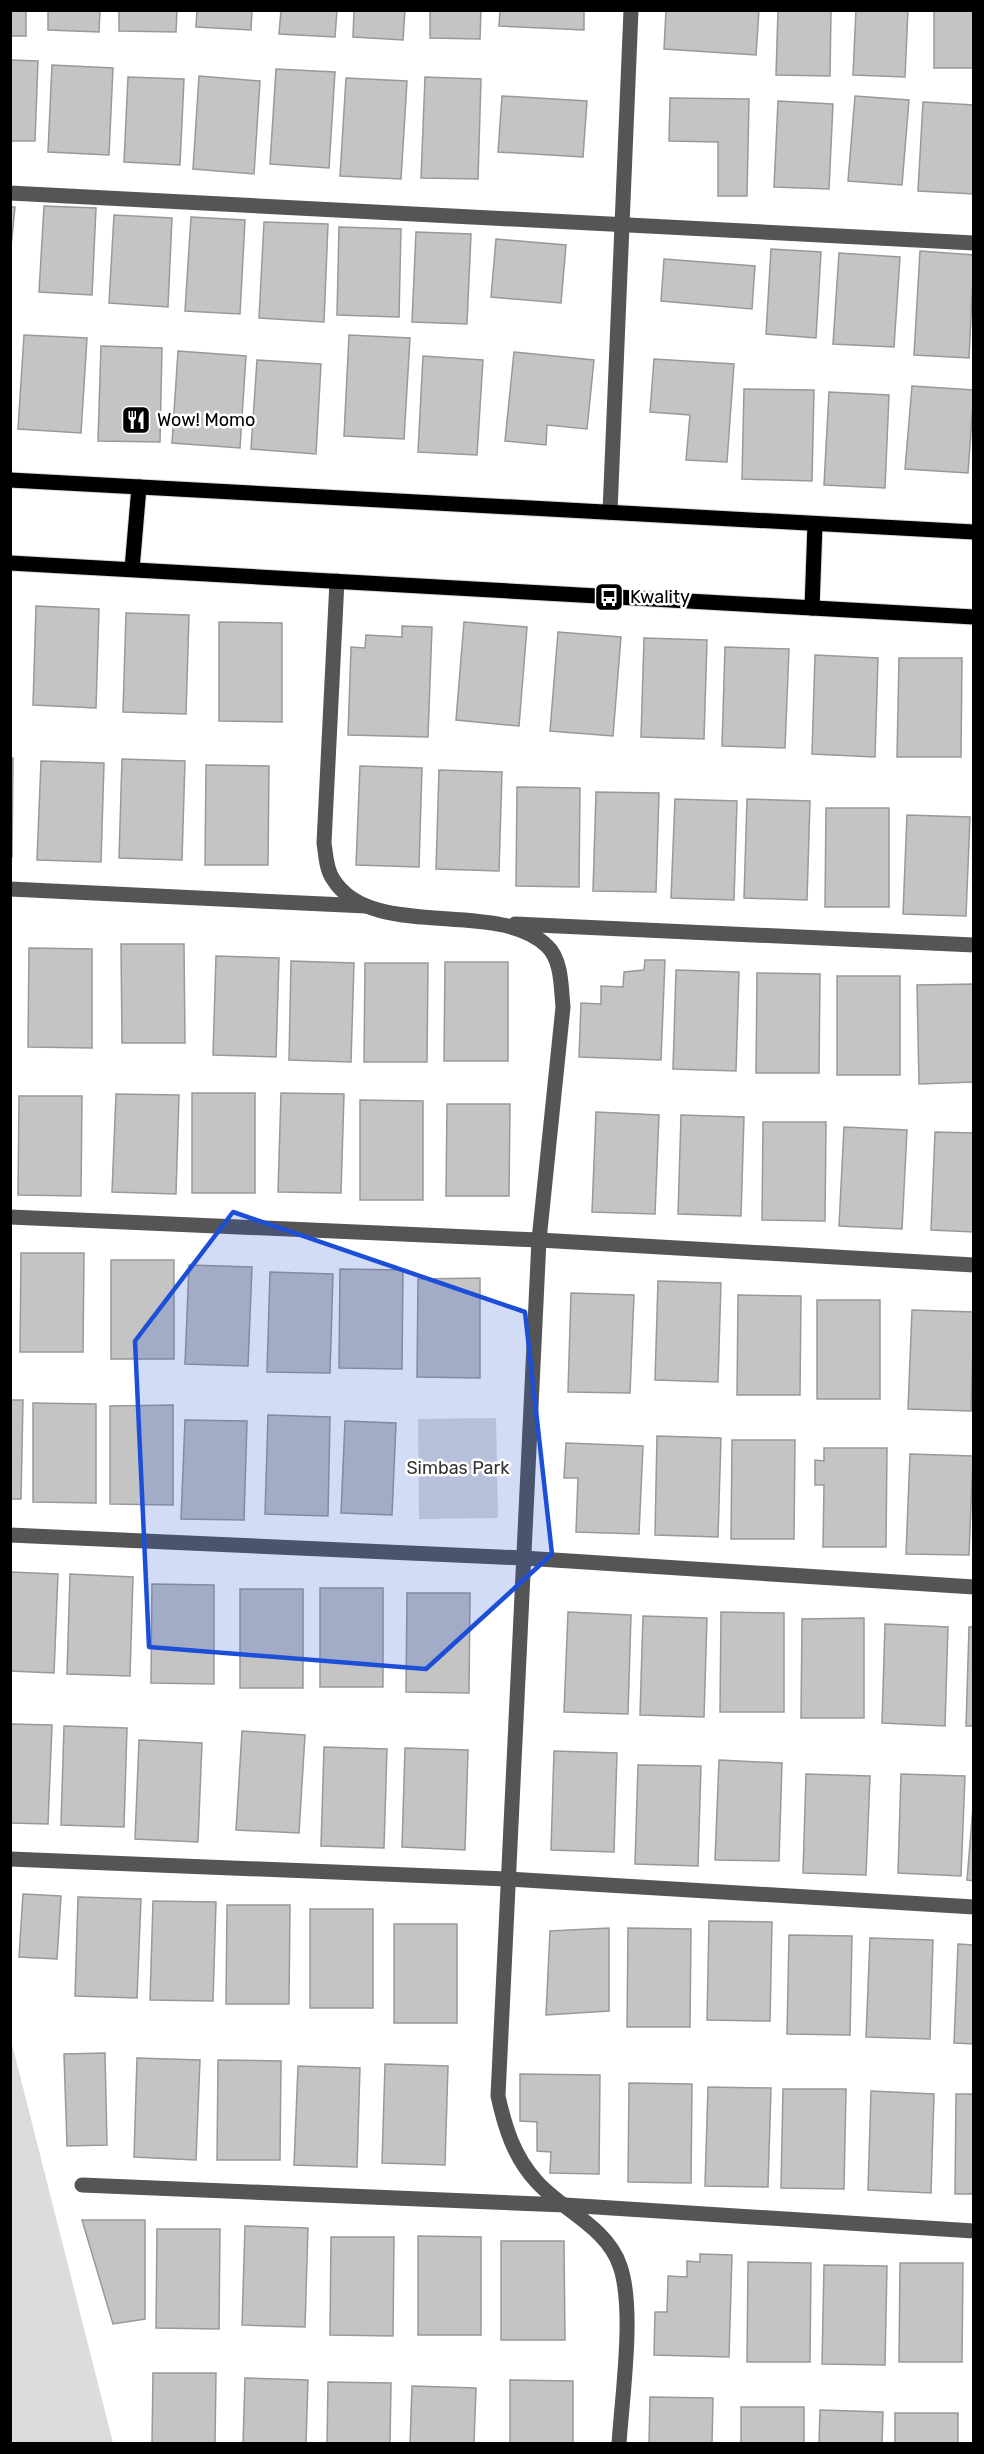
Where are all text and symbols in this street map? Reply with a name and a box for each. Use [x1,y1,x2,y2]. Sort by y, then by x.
restaurant icon: Wow! Momo [120,404,152,436]
place label: Wow! Momo [157,409,255,431]
bus stop icon: Kwality [593,581,625,613]
place label: Kwality [630,586,690,608]
park label: Simbas Park [406,1457,510,1479]

